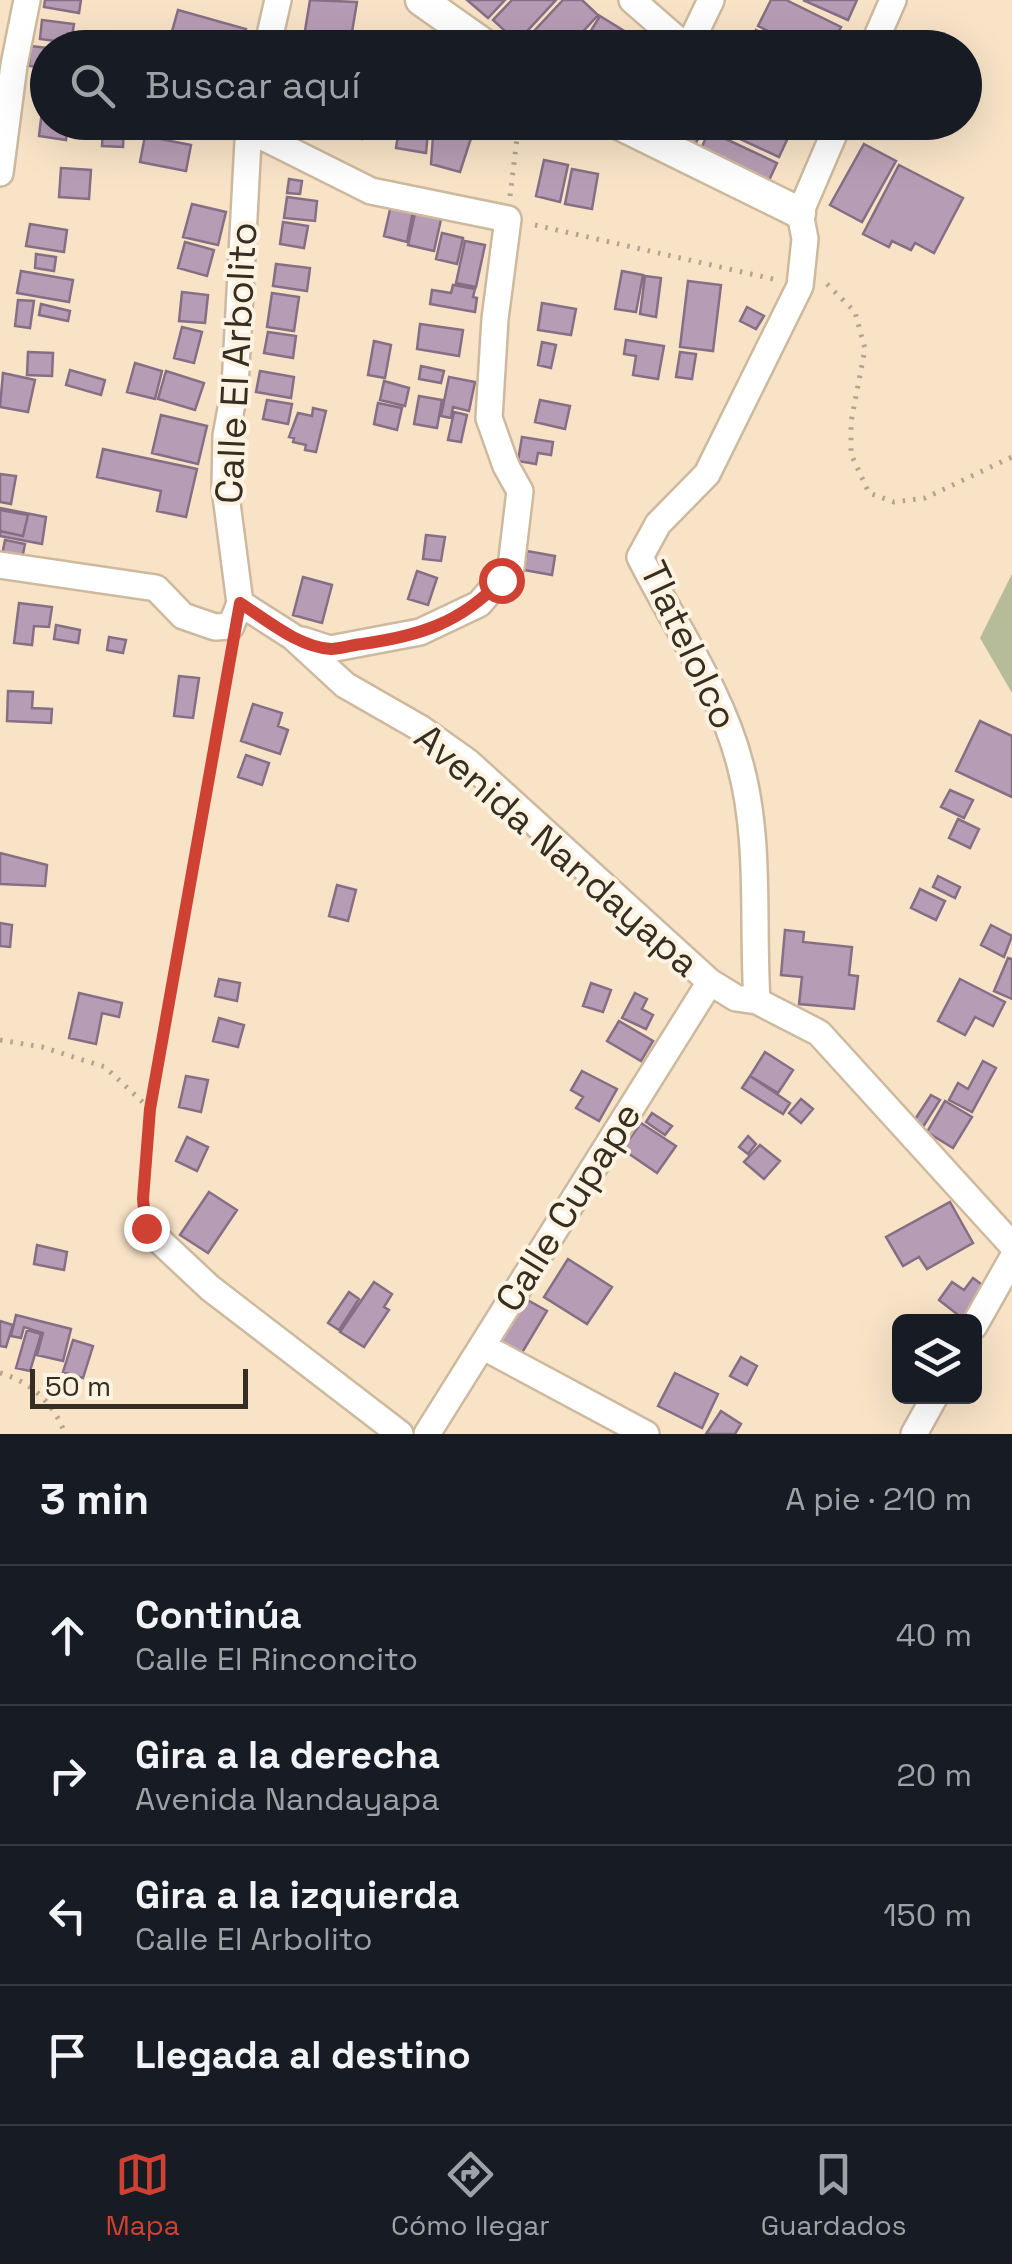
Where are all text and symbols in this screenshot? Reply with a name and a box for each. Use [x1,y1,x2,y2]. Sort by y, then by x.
search box [30,30,982,140]
icon: search [65,58,120,113]
text: Buscar aquí [145,61,360,109]
street label: Calle El Arbolito [205,221,267,505]
street label: Tlatelolco [629,553,749,737]
route start [479,558,525,604]
street label: Avenida Nandayapa [405,713,709,987]
street label: Calle Cupape [485,1093,651,1321]
route end [124,1206,170,1252]
map controls [892,1314,982,1404]
button: layers [892,1314,982,1404]
scale bar [30,1364,248,1408]
text: 50 m [45,1368,111,1404]
text: 3 min [40,1473,149,1526]
text: A pie · 210 m [785,1479,972,1519]
text: Continúa [135,1591,302,1639]
icon: ahead [40,1608,95,1663]
text: 40 m [896,1615,972,1655]
text: Calle El Rinconcito [135,1639,418,1679]
text: Gira a la derecha [135,1731,440,1779]
icon: right [40,1748,95,1803]
text: 20 m [896,1755,972,1795]
text: Avenida Nandayapa [135,1779,440,1819]
text: Gira a la izquierda [135,1871,460,1919]
icon: left [40,1888,95,1943]
text: 150 m [883,1895,972,1935]
text: Calle El Arbolito [135,1919,373,1959]
icon: arrive [40,2028,95,2083]
text: Llegada al destino [135,2031,471,2079]
tab: Mapa [106,2147,180,2243]
tab: Cómo llegar [391,2147,550,2243]
tab: Guardados [761,2147,906,2243]

